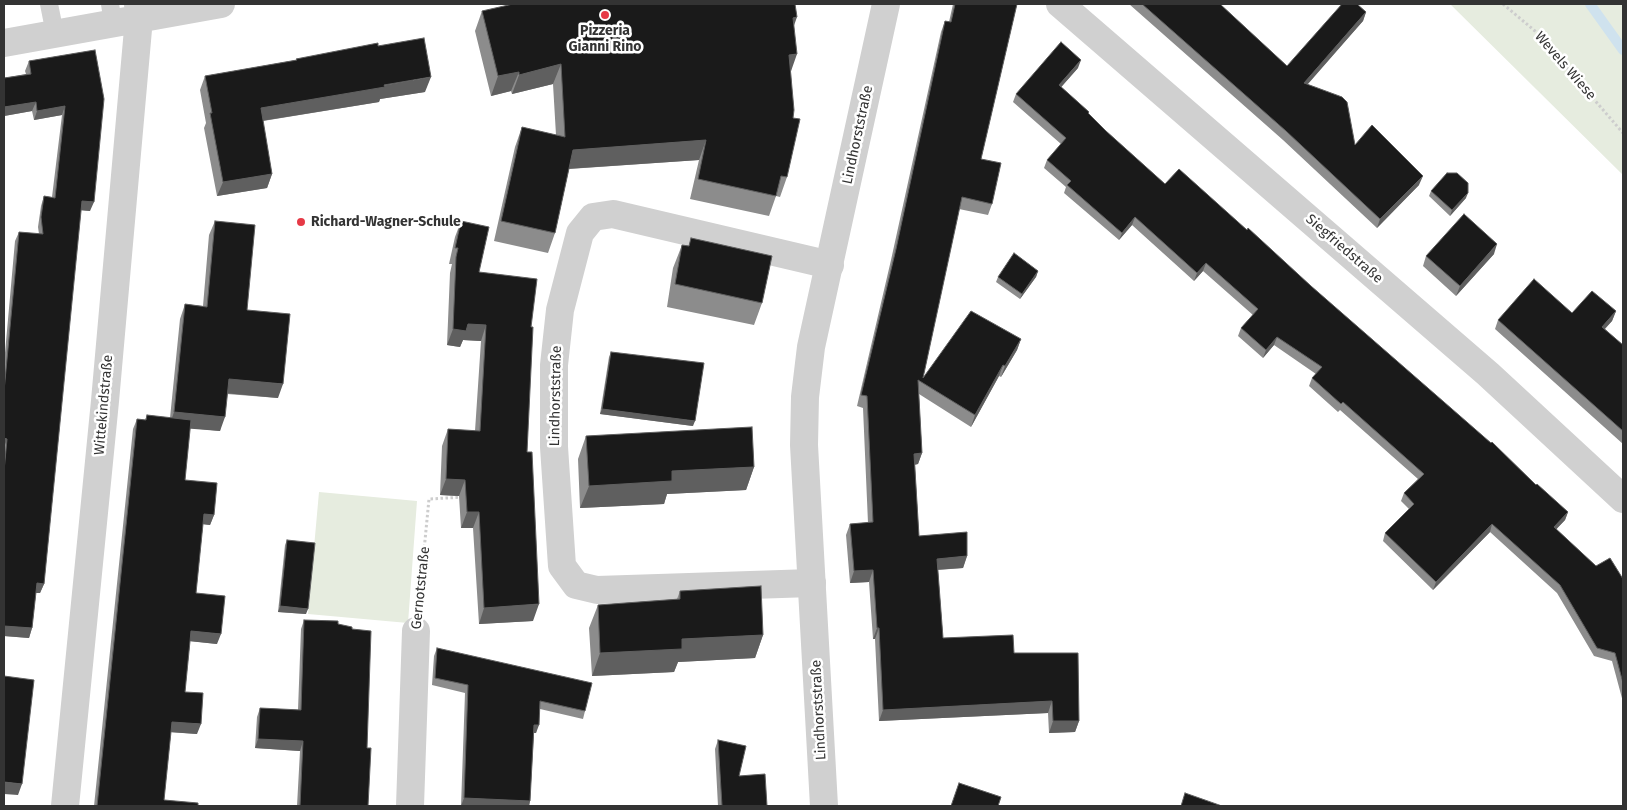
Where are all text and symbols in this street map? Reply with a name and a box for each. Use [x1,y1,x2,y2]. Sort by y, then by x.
marker: Pizzeria Gianni Rino [599,9,611,21]
place label: Pizzeria Gianni Rino [569,23,641,56]
street label: Wevels Wiese [1531,28,1599,104]
street label: Lindhorststraße [839,84,877,186]
street label: Siegfriedstraße [1302,211,1386,287]
place label: Richard-Wagner-Schule [311,214,461,230]
marker: Richard-Wagner-Schule [295,216,307,228]
street label: Lindhorststraße [547,346,565,446]
street label: Wittekindstraße [91,354,117,456]
street label: Gernotstraße [408,546,434,630]
street label: Lindhorststraße [808,659,830,761]

